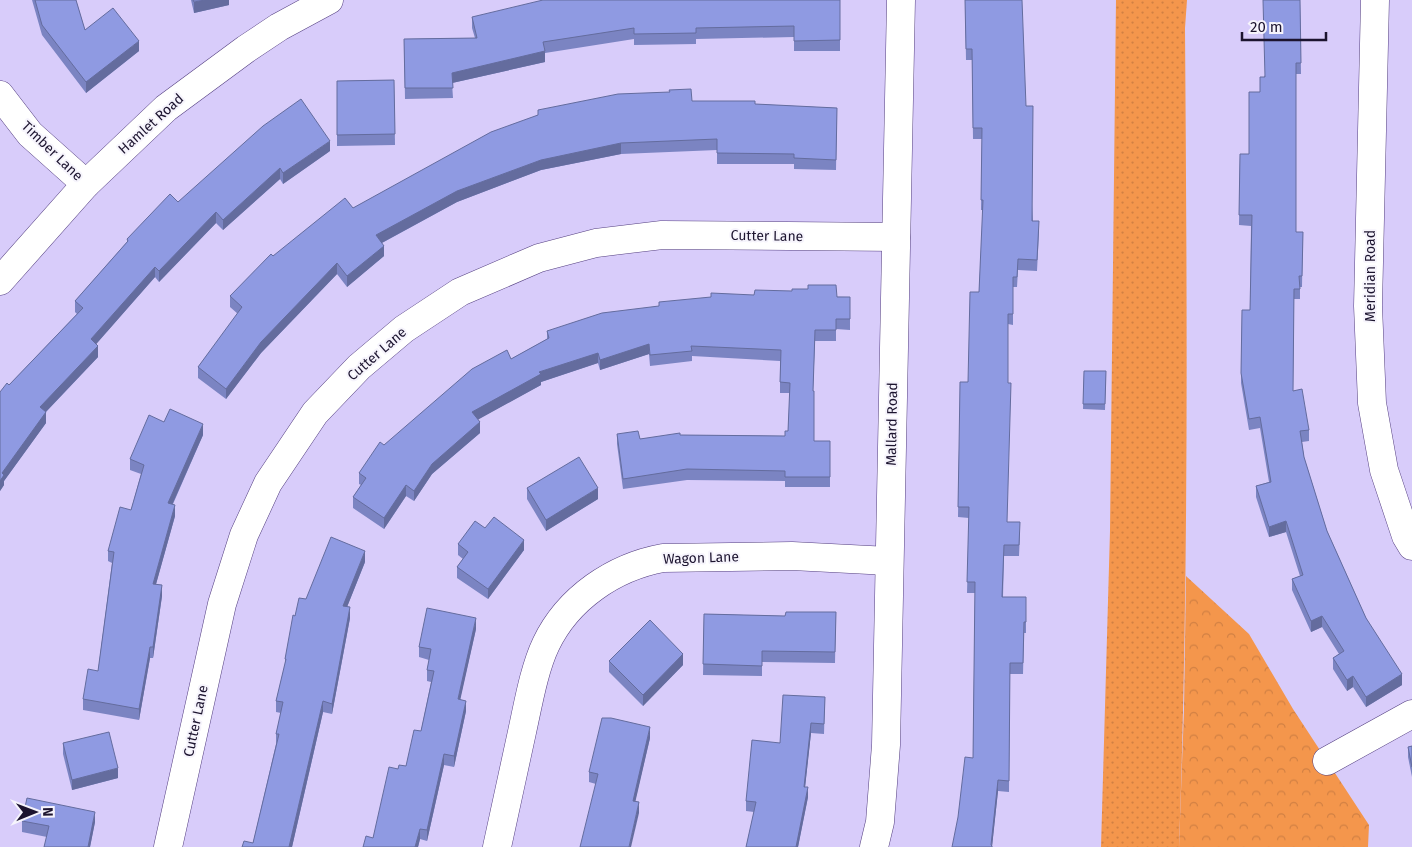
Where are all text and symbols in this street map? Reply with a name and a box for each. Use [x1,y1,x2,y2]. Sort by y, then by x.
scale bar [1242,10,1326,42]
text: 20 m [1250,18,1283,36]
street label: Hamlet Road [115,90,187,158]
street label: Timber Lane [18,118,86,184]
street label: Cutter Lane [731,227,803,245]
street label: Meridian Road [1362,230,1379,322]
street label: Cutter Lane [344,324,410,384]
street label: Mallard Road [883,382,901,466]
street label: Wagon Lane [663,548,739,568]
street label: Cutter Lane [180,684,212,758]
north arrow [10,787,60,837]
text: N [39,807,56,817]

